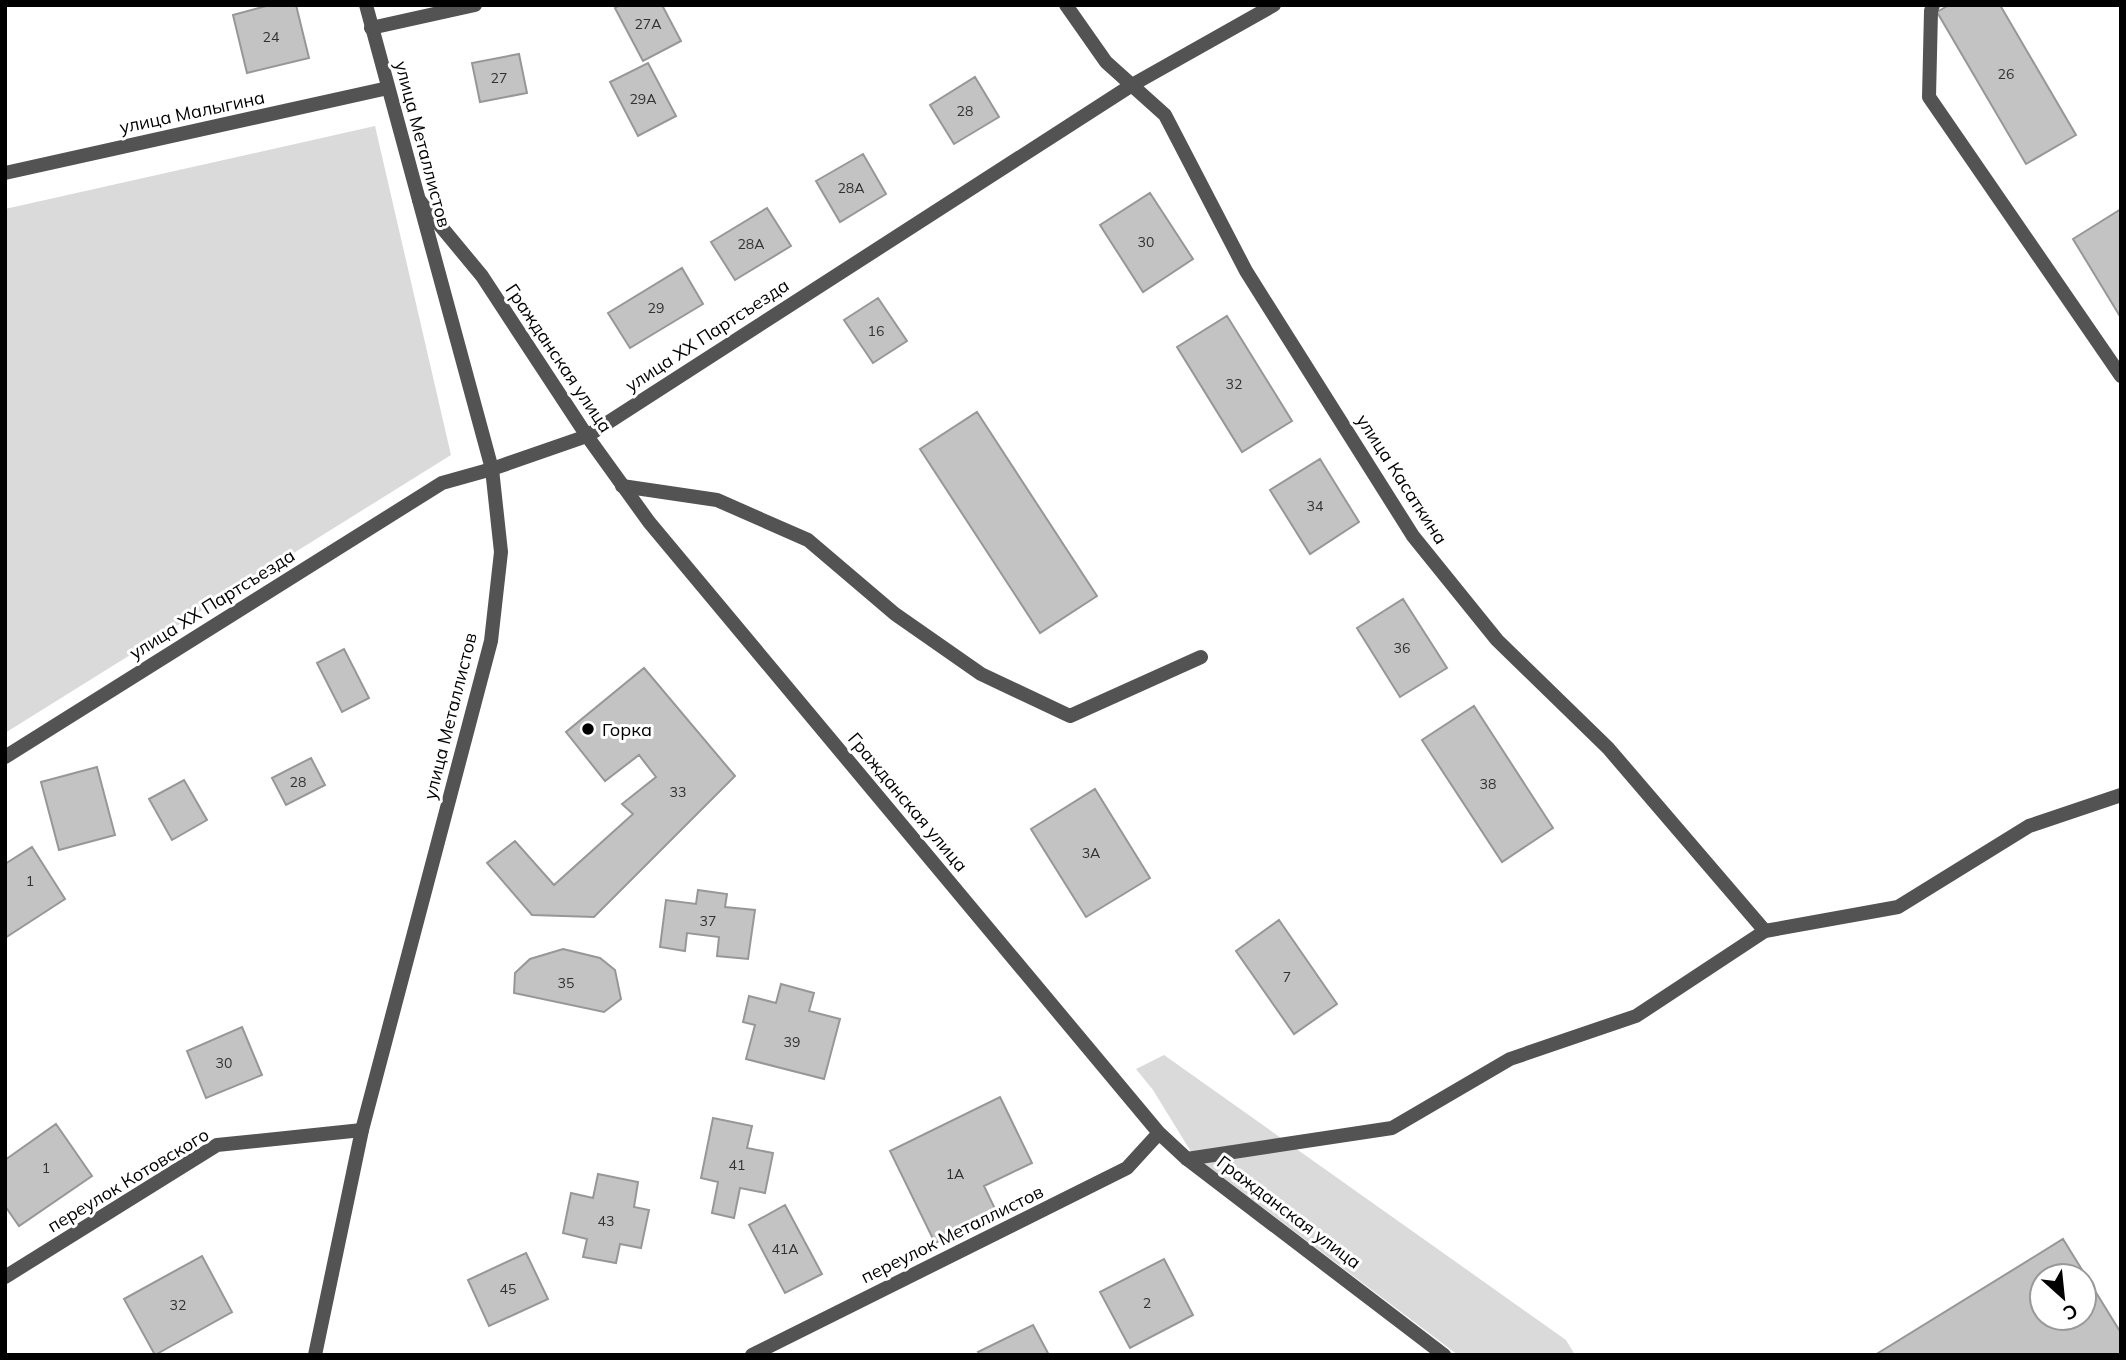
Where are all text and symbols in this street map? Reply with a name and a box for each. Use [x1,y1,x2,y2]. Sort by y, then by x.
house number: 27А [634,15,662,33]
house number: 24 [263,28,280,46]
street label: улица Металлистов [390,58,456,230]
house number: 26 [1998,65,2014,83]
house number: 27 [491,69,507,87]
street label: улица Малыгина [117,85,267,139]
house number: 29А [629,90,657,108]
house number: 28 [957,102,973,120]
house number: 28А [837,179,865,197]
house number: 30 [1138,233,1154,251]
house number: 28А [737,235,765,253]
street label: улица XX Партсъезда [621,273,793,397]
street label: Гражданская улица [501,279,617,437]
house number: 29 [648,299,664,317]
house number: 16 [868,322,884,340]
house number: 32 [1226,375,1242,393]
street label: улица Касаткина [1351,410,1453,548]
house number: 34 [1307,497,1324,515]
street label: улица XX Партсъезда [125,544,299,664]
street label: улица Металлистов [418,630,482,802]
house number: 36 [1394,639,1410,657]
place label: Горка [602,718,652,741]
marker: Горка [580,721,596,737]
street label: Гражданская улица [843,728,973,876]
house number: 28 [290,773,306,791]
house number: 38 [1480,775,1496,793]
house number: 33 [670,783,686,801]
house number: 3А [1082,844,1101,862]
house number: 1 [26,872,34,890]
house number: 37 [700,912,716,930]
house number: 7 [1283,968,1291,986]
house number: 35 [558,974,574,992]
house number: 39 [784,1033,800,1051]
house number: 30 [216,1054,232,1072]
street label: переулок Котовского [43,1123,213,1237]
street label: Гражданская улица [1212,1150,1366,1274]
house number: 41 [729,1156,745,1174]
house number: 1 [42,1159,50,1177]
house number: 1А [946,1165,965,1183]
street label: переулок Металлистов [857,1180,1047,1288]
house number: 43 [598,1212,614,1230]
house number: 41А [771,1240,799,1258]
north arrow [2028,1262,2098,1332]
house number: 45 [500,1280,516,1298]
house number: 2 [1143,1294,1151,1312]
house number: 32 [170,1296,186,1314]
text: С [2059,1299,2082,1326]

